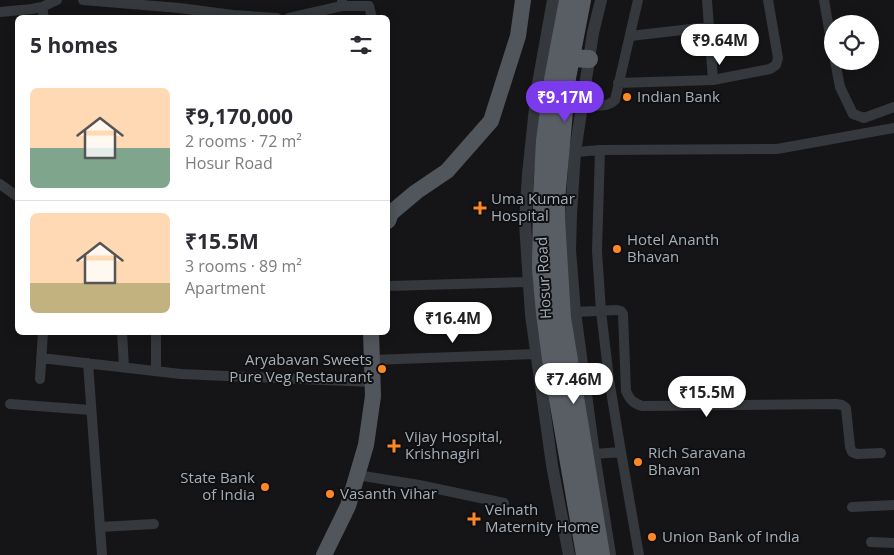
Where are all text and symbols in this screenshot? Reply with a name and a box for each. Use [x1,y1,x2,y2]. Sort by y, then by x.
map controls [824,15,879,70]
button: locate [824,15,879,70]
pin: ₹9.64M [679,23,761,66]
text: ₹9.64M [692,29,748,51]
text: 5 homes [30,31,118,59]
icon: filters [347,31,375,59]
pin: ₹9.17M [524,80,606,123]
text: ₹9.17M [537,86,593,108]
place label: Indian Bank [637,86,720,106]
marker: Indian Bank [621,91,633,103]
text: ₹9,170,000 [185,102,293,130]
icon: home [70,108,130,168]
text: 2 rooms · 72 m² [185,130,302,152]
text: Hosur Road [185,152,273,174]
place label: Uma Kumar Hospital [491,188,575,225]
marker: Uma Kumar Hospital [473,201,487,215]
text: ₹15.5M [185,227,259,255]
place label: Hotel Ananth Bhavan [627,229,719,266]
icon: home [70,233,130,293]
street label: Hosur Road [531,236,555,320]
marker: Hotel Ananth Bhavan [611,243,623,255]
text: 3 rooms · 89 m² [185,255,302,277]
text: Apartment [185,277,265,299]
pin: ₹16.4M [412,302,494,344]
text: ₹16.4M [425,307,481,329]
place label: Aryabavan Sweets Pure Veg Restaurant [229,349,372,386]
pin: ₹7.46M [533,362,615,405]
marker: Aryabavan Sweets Pure Veg Restaurant [376,363,388,375]
text: ₹7.46M [546,368,602,390]
pin: ₹15.5M [666,376,748,418]
text: ₹15.5M [679,381,735,403]
place label: Vijay Hospital, Krishnagiri [405,426,503,463]
marker: Vijay Hospital, Krishnagiri [387,439,401,453]
place label: Rich Saravana Bhavan [648,442,746,479]
marker: Rich Saravana Bhavan [632,456,644,468]
place label: State Bank of India [180,467,255,504]
marker: State Bank of India [259,481,271,493]
place label: Vasanth Vihar [340,483,437,503]
marker: Vasanth Vihar [324,488,336,500]
place label: Velnath Maternity Home [485,499,599,536]
marker: Velnath Maternity Home [467,512,481,526]
place label: Union Bank of India [662,526,800,546]
marker: Union Bank of India [646,531,658,543]

